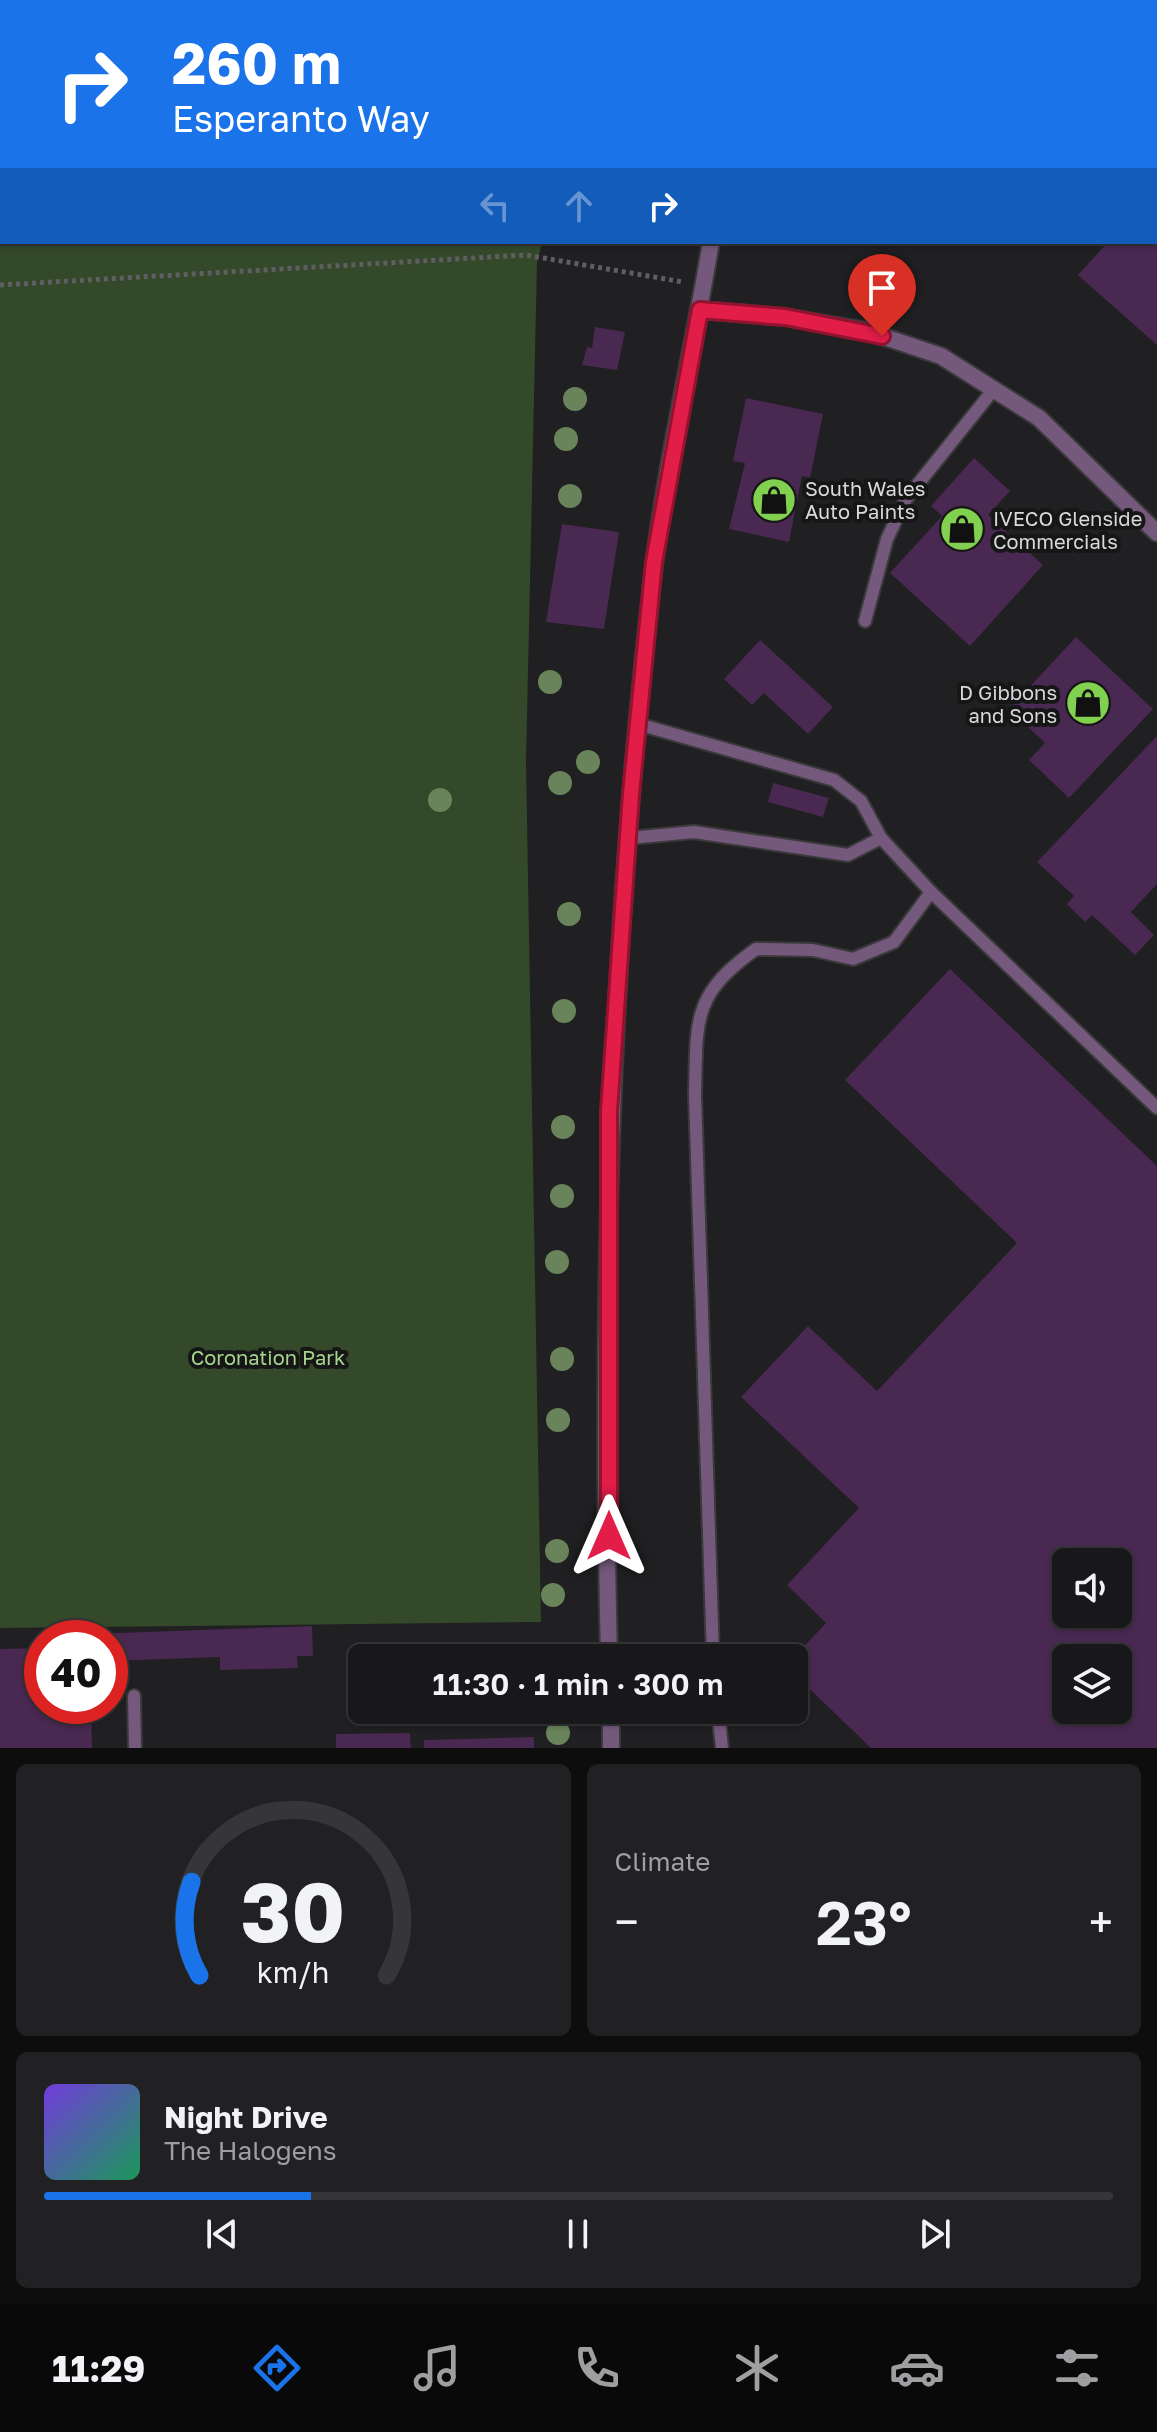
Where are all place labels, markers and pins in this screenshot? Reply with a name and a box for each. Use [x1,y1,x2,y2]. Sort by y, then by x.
pin [848,254,916,336]
shop icon: South Wales Auto Paints [750,476,798,524]
place label: South Wales Auto Paints [805,476,925,523]
shop icon: IVECO Glenside Commercials [938,505,986,553]
place label: IVECO Glenside Commercials [993,506,1142,553]
shop icon: D Gibbons and Sons [1064,679,1112,727]
place label: D Gibbons and Sons [959,680,1057,727]

